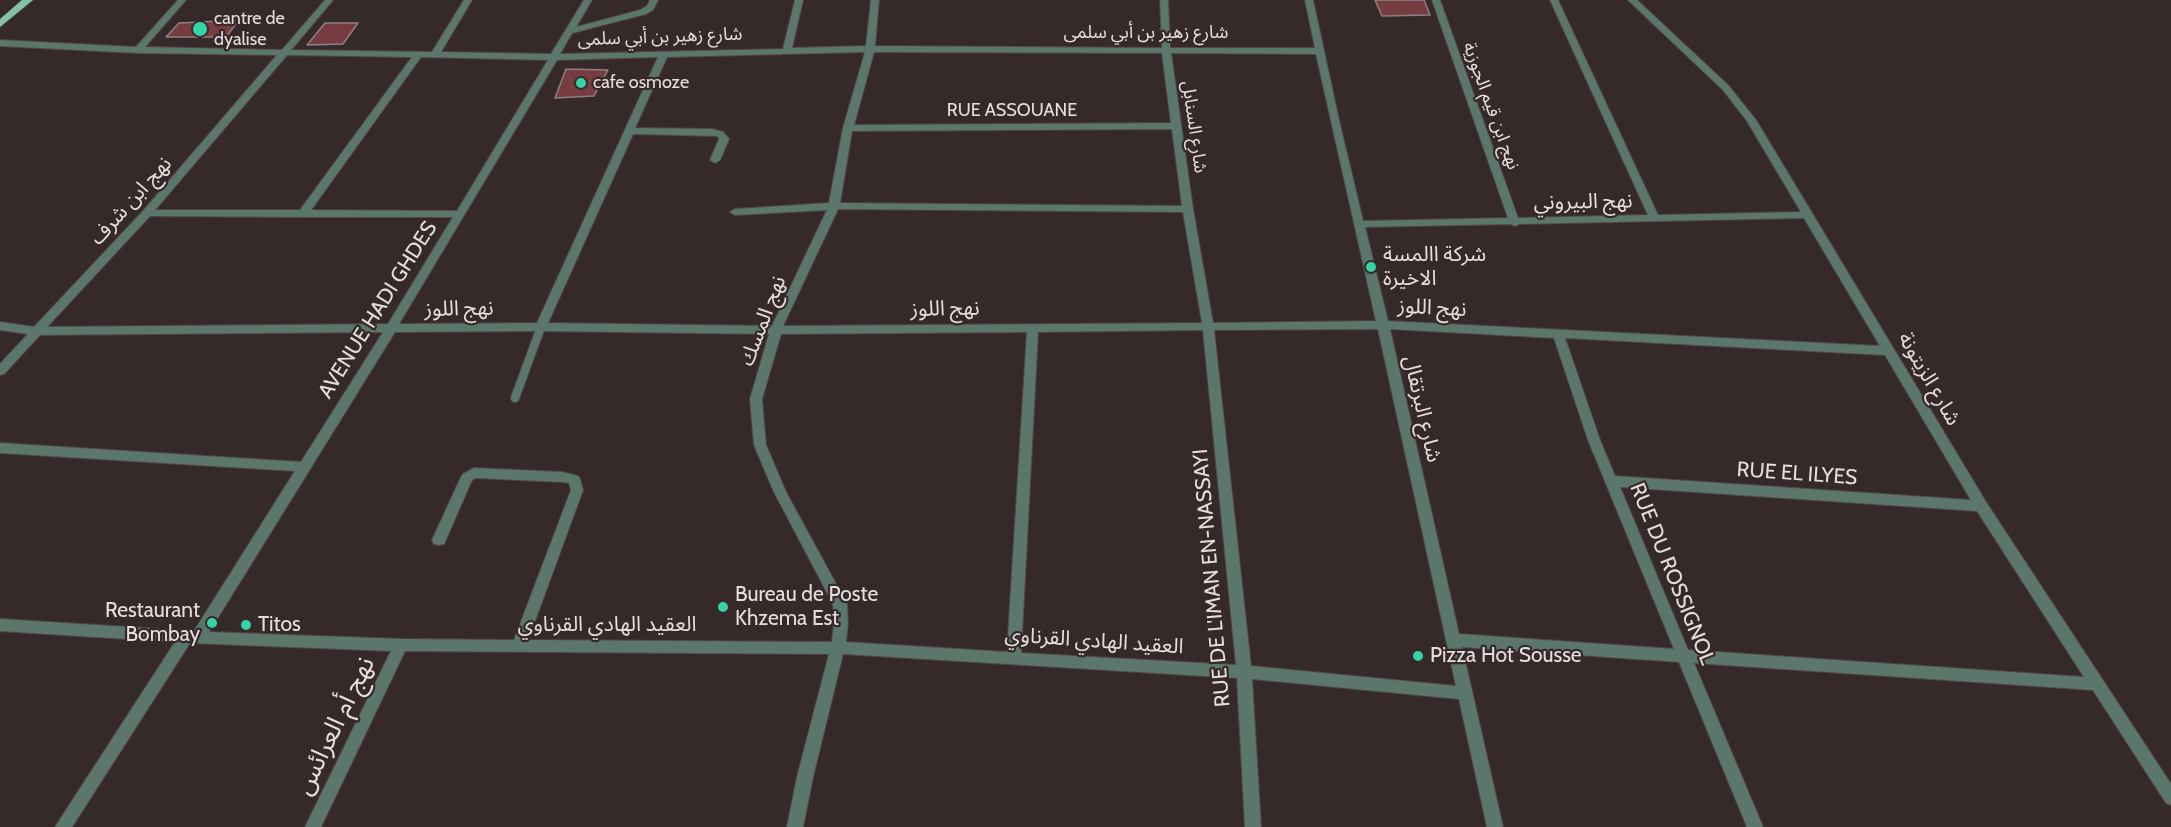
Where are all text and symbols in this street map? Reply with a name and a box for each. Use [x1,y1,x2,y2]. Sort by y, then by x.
place label: cantre de dyalise [214,8,285,50]
marker: cantre de dyalise [191,20,209,38]
street label: شارع زهير بن أبي سلمى [1064,22,1228,44]
street label: شارع زهير بن أبي سلمى [577,23,743,51]
street label: نهج ابن قيم الجوزية [1458,39,1524,173]
place label: cafe osmoze [593,72,689,94]
marker: cafe osmoze [574,76,588,90]
street label: شارع السنابل [1177,80,1211,174]
street label: RUE ASSOUANE [947,100,1077,122]
street label: نهج ابن شرف [85,152,177,250]
street label: نهج البيروني [1533,189,1633,215]
street label: AVENUE HADI GHDES [313,217,443,403]
place label: شركة االمسة الاخيرة [1383,242,1486,292]
marker: شركة االمسة الاخيرة [1364,260,1378,274]
street label: نهج المسك [734,272,792,370]
street label: نهج اللوز [1397,294,1467,322]
street label: نهج اللوز [424,296,494,322]
street label: نهج اللوز [910,296,980,322]
street label: شارع الزيتونة [1892,328,1966,430]
street label: شارع البرتقال [1398,353,1446,465]
street label: RUE DE L'IMAN EN-NASSAYI [1188,448,1236,708]
street label: RUE EL ILYES [1736,457,1858,491]
street label: RUE DU ROSSIGNOL [1624,479,1720,669]
place label: Bureau de Poste Khzema Est [735,582,878,632]
place label: Restaurant Bombay [105,598,200,648]
marker: Bureau de Poste Khzema Est [716,600,730,614]
place label: Titos [258,612,301,638]
street label: العقيد الهادي القرناوي [517,612,697,638]
marker: Restaurant Bombay [205,616,219,630]
marker: Titos [239,618,253,632]
street label: العقيد الهادي القرناوي [1004,622,1184,660]
place label: Pizza Hot Sousse [1430,643,1582,669]
marker: Pizza Hot Sousse [1411,649,1425,663]
street label: نهج أم العرائس [288,652,382,800]

